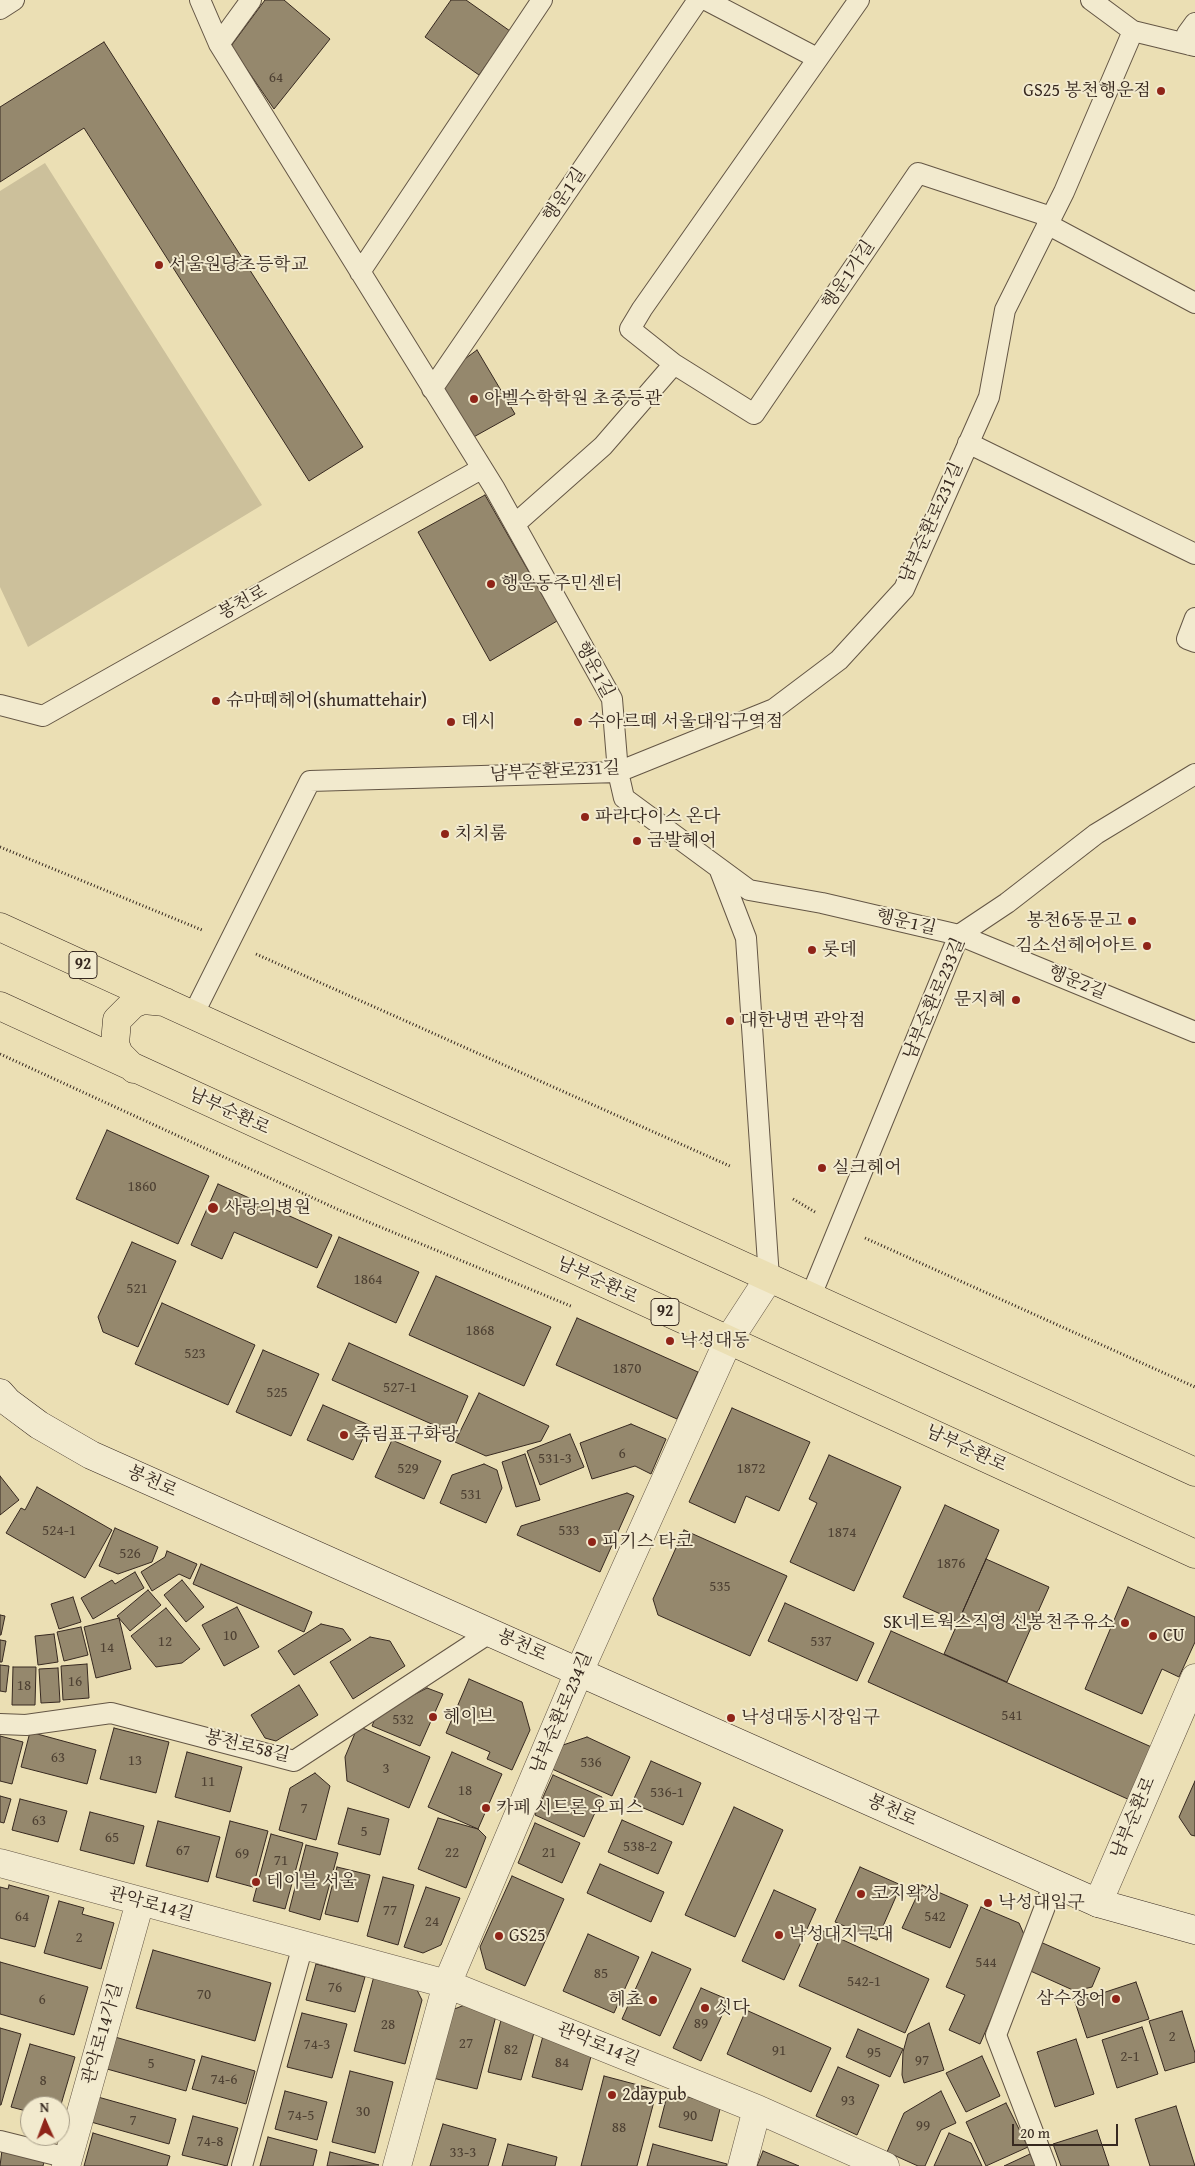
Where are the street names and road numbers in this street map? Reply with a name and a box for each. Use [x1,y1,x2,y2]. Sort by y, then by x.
street label: 행운1길 [539,164,591,226]
street label: 행운1가길 [818,237,880,313]
street label: 남부순환로231길 [896,459,968,587]
street label: 봉천로 [215,581,271,625]
street label: 행운1길 [570,638,618,702]
street label: 남부순환로231길 [489,758,621,786]
street label: 행운1길 [874,906,938,940]
street label: 남부순환로233길 [900,935,970,1063]
road number: 92 [69,952,97,978]
street label: 행운2길 [1045,962,1109,1004]
street label: 남부순환로 [185,1084,273,1140]
street label: 남부순환로 [553,1253,641,1309]
road number: 92 [651,1298,679,1325]
street label: 남부순환로 [922,1421,1010,1477]
street label: 봉천로 [124,1462,180,1502]
street label: 봉천로 [494,1626,550,1666]
street label: 남부순환로234길 [527,1649,597,1777]
street label: 봉천로58길 [202,1727,292,1767]
street label: 남부순환로 [1107,1774,1161,1862]
street label: 봉천로 [864,1791,920,1831]
street label: 관악로14길 [106,1883,196,1927]
street label: 관악로14가길 [78,1981,128,2087]
street label: 관악로14길 [554,2019,642,2071]

